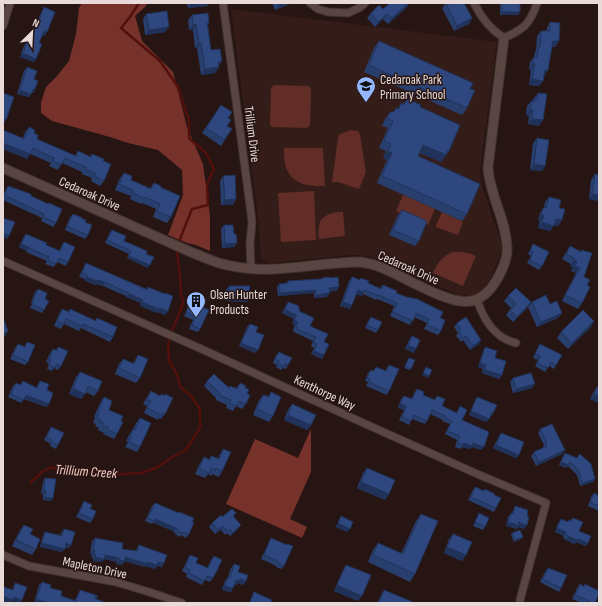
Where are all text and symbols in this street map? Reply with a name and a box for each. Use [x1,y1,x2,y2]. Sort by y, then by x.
north arrow [12,12,52,52]
text: N [31,16,41,31]
place label: Cedaroak Park Primary School [380,72,445,103]
school or university icon: Cedaroak Park Primary School [355,75,377,103]
street label: Trillium Drive [241,105,263,163]
street label: Cedaroak Drive [56,173,123,215]
street label: Cedaroak Drive [375,247,442,289]
place label: Olsen Hunter Products [210,287,267,318]
building icon: Olsen Hunter Products [185,290,207,318]
street label: Kenthorpe Way [291,372,358,414]
water label: Trillium Creek [54,461,118,482]
street label: Mapleton Drive [61,553,128,583]

